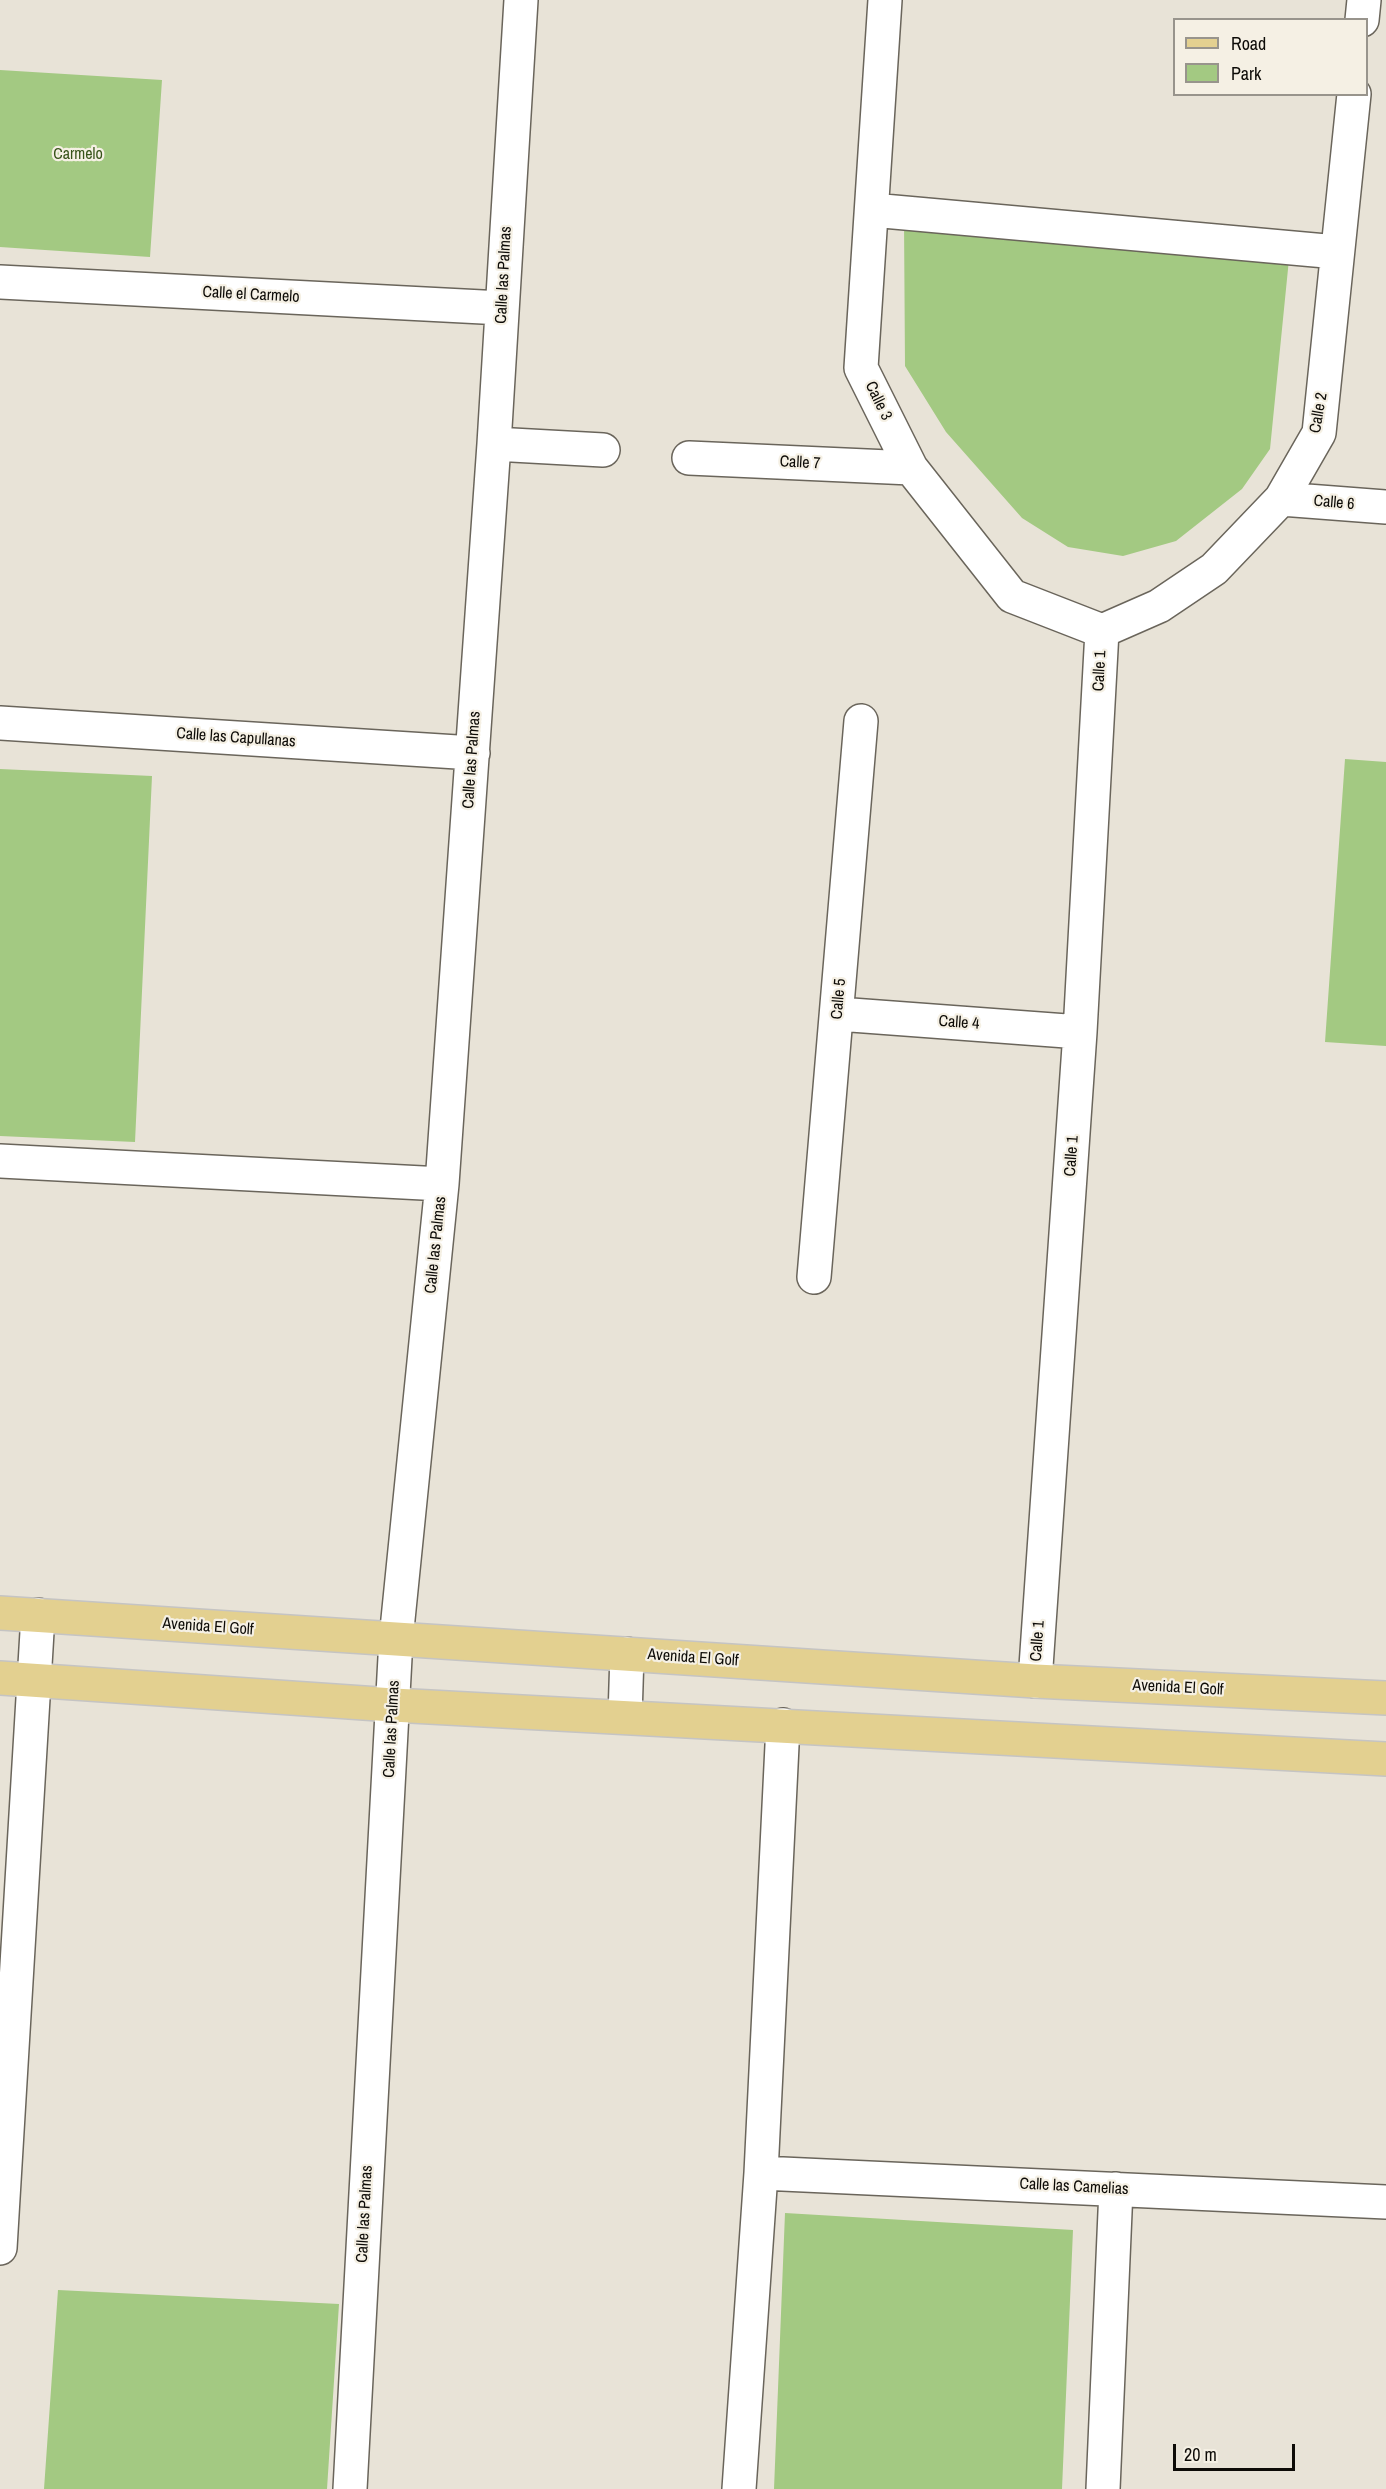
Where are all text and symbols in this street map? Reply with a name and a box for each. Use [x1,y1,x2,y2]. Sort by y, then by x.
legend [1173,18,1368,96]
text: Road [1231,31,1266,56]
text: Park [1231,61,1261,86]
park label: Carmelo [53,145,103,165]
street label: Calle las Palmas [492,226,516,324]
street label: Calle el Carmelo [202,283,300,307]
street label: Calle 3 [860,378,896,424]
street label: Calle 2 [1306,391,1332,435]
street label: Calle 7 [779,452,821,474]
street label: Calle 6 [1313,492,1355,514]
street label: Calle 1 [1089,650,1111,692]
street label: Calle las Palmas [459,711,485,809]
street label: Calle las Capullanas [176,724,296,752]
street label: Calle 5 [828,978,850,1020]
street label: Calle 4 [938,1012,980,1034]
street label: Calle 1 [1061,1135,1083,1177]
street label: Calle las Palmas [421,1195,451,1295]
street label: Avenida El Golf [162,1614,254,1640]
street label: Calle 1 [1027,1620,1049,1662]
street label: Avenida El Golf [647,1645,739,1671]
street label: Avenida El Golf [1132,1676,1224,1700]
street label: Calle las Palmas [380,1680,404,1778]
street label: Calle las Palmas [353,2165,377,2263]
street label: Calle las Camelias [1019,2175,1129,2199]
scale bar [1176,2432,1298,2470]
text: 20 m [1184,2442,1217,2467]

